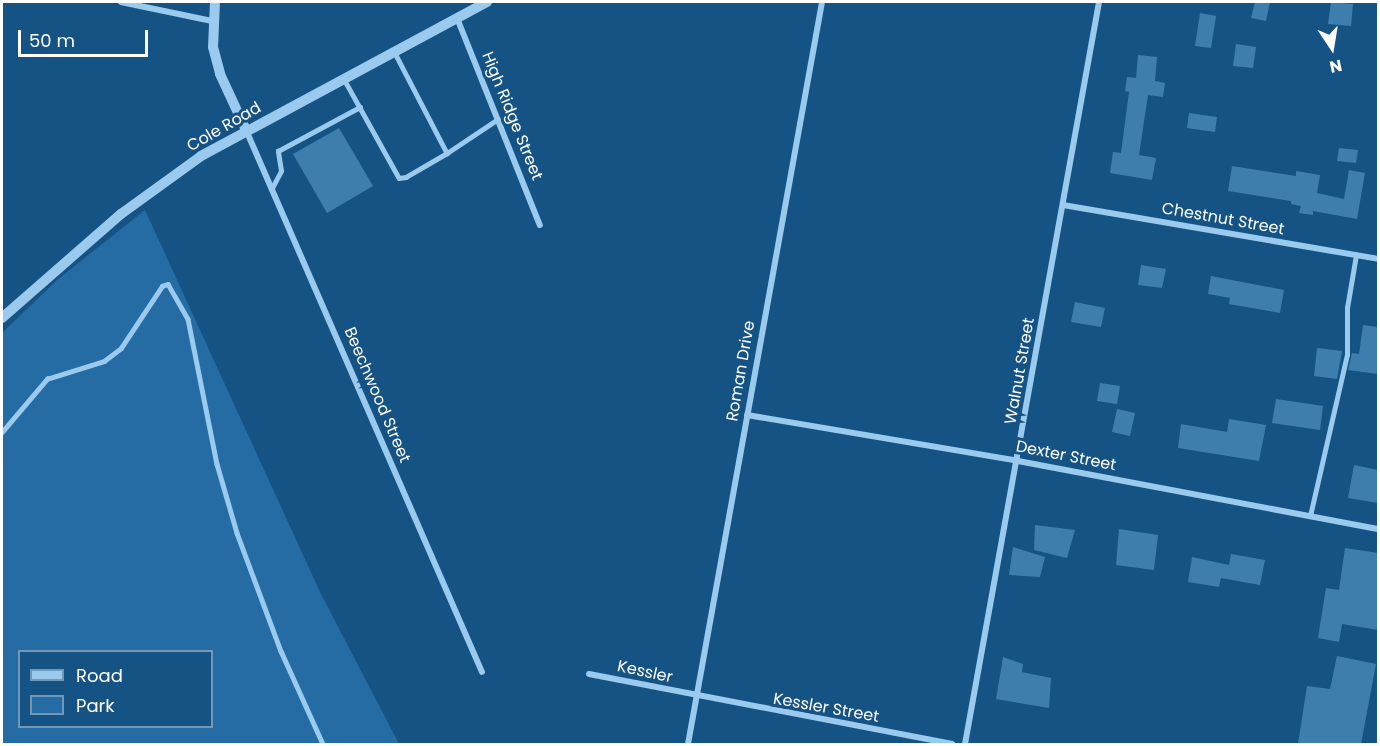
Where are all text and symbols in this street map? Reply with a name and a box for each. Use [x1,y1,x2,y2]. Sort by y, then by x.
scale bar [21,18,152,56]
north arrow [1302,18,1362,78]
text: 50 m [29,28,75,53]
street label: High Ridge Street [477,49,547,183]
text: N [1328,54,1344,79]
street label: Cole Road [184,98,264,156]
street label: Chestnut Street [1160,199,1286,239]
street label: Walnut Street [1001,316,1039,426]
street label: Roman Drive [723,319,759,423]
street label: Beechwood Street [340,324,414,466]
street label: Dexter Street [1014,437,1118,475]
legend [18,650,213,728]
street label: Kessler [616,657,674,687]
text: Road [76,663,123,688]
street label: Kessler Street [772,689,880,727]
text: Park [76,693,115,718]

